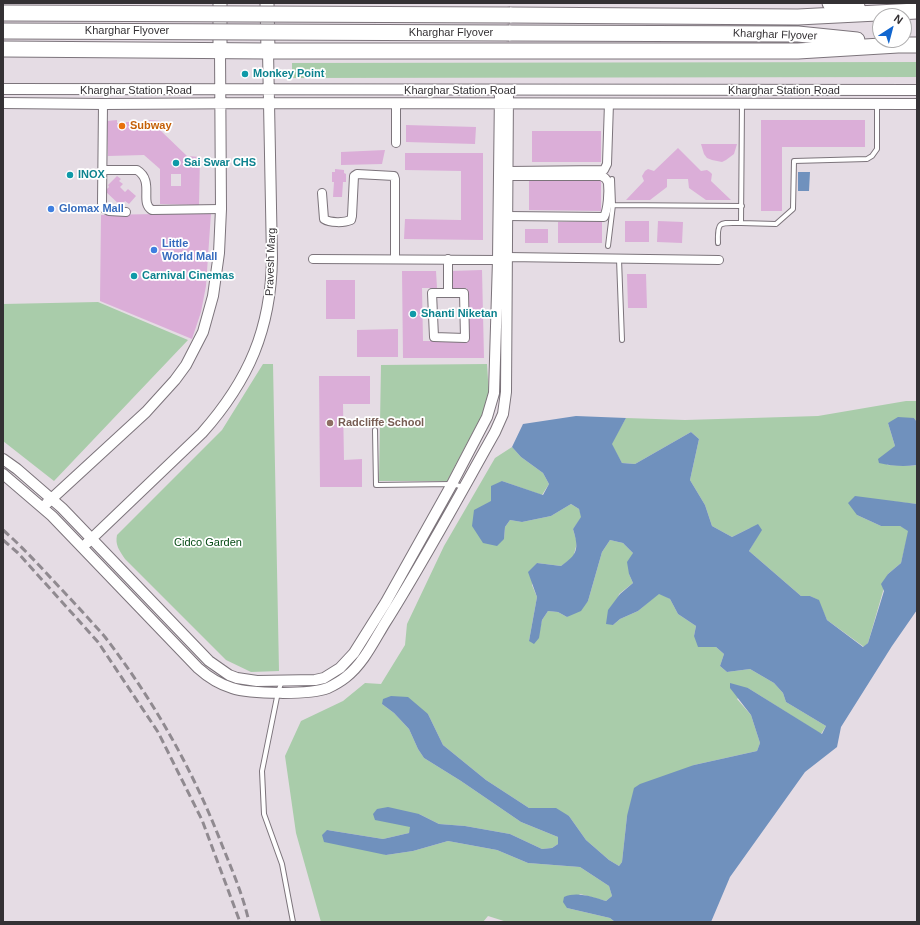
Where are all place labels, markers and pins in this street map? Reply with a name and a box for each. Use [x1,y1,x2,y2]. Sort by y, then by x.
place label: Monkey Point [253,67,325,81]
marker: Monkey Point [240,69,250,79]
place label: Subway [130,119,172,133]
marker: Subway [117,121,127,131]
place label: Sai Swar CHS [184,156,256,170]
marker: Sai Swar CHS [171,158,181,168]
place label: INOX [78,168,105,182]
marker: INOX [65,170,75,180]
place label: Glomax Mall [59,202,124,216]
marker: Glomax Mall [46,204,56,214]
place label: Little World Mall [162,237,217,263]
marker: Little World Mall [149,245,159,255]
place label: Carnival Cinemas [142,269,234,283]
marker: Carnival Cinemas [129,271,139,281]
place label: Shanti Niketan [421,307,497,321]
marker: Shanti Niketan [408,309,418,319]
place label: Radcliffe School [338,416,424,430]
marker: Radcliffe School [325,418,335,428]

